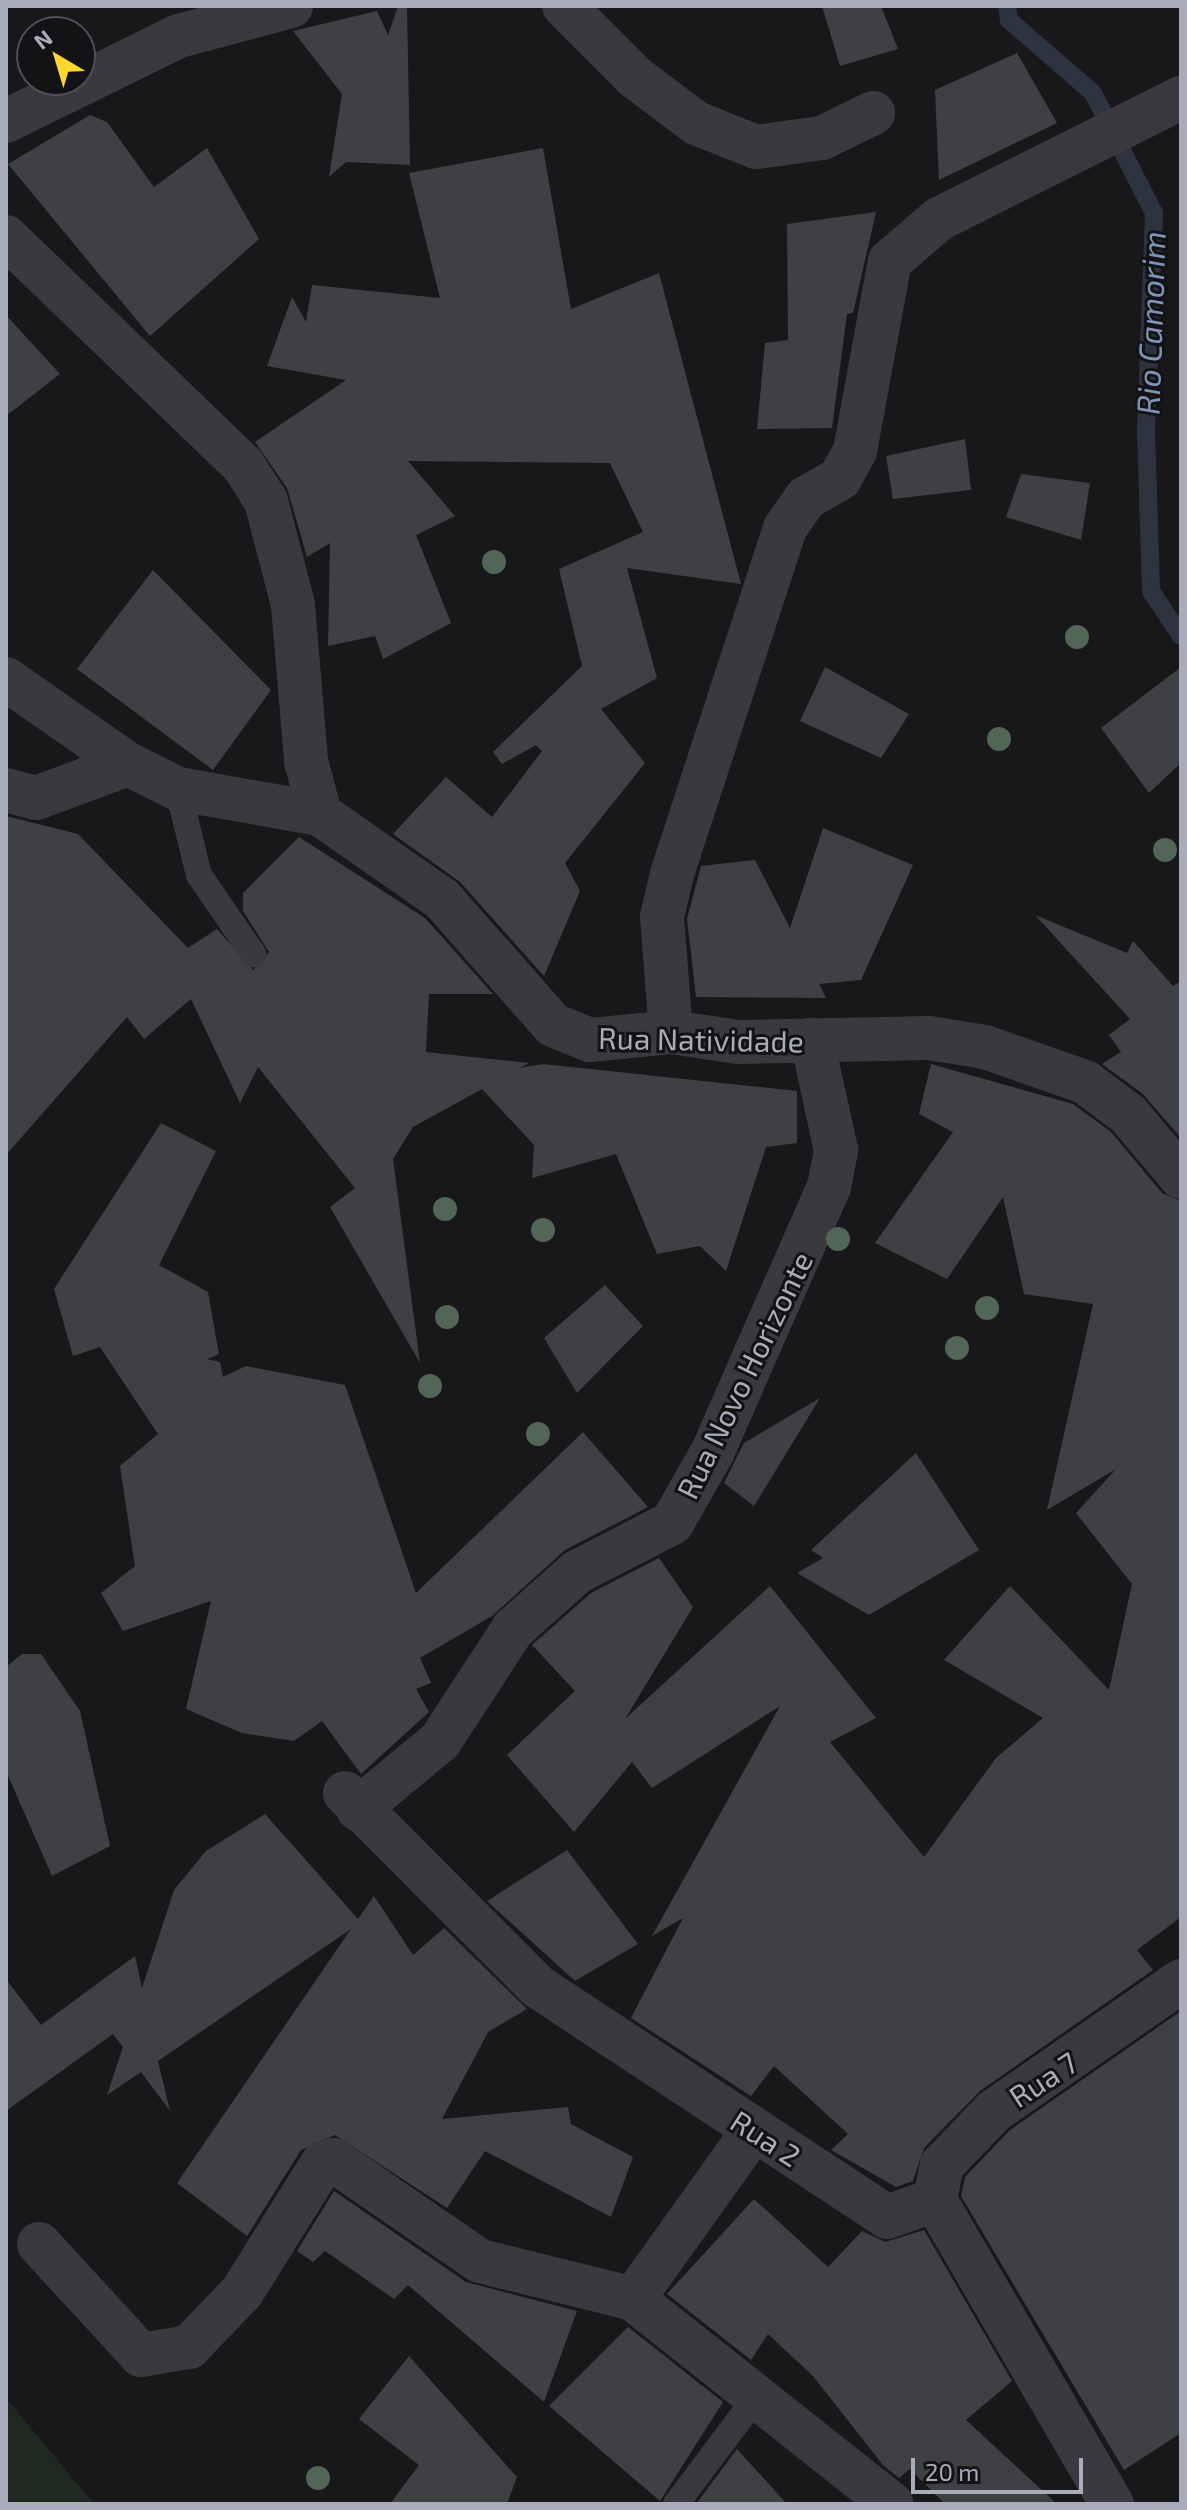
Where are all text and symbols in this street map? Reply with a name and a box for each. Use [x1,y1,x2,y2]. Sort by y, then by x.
north arrow [16,16,96,96]
text: N [28,24,57,54]
water label: Rio Camorim [1128,231,1172,415]
street label: Rua Natividade [598,1019,804,1059]
street label: Rua Novo Horizonte [669,1246,819,1504]
street label: Rua 7 [1002,2044,1084,2114]
street label: Rua 2 [724,2102,808,2174]
scale bar [915,2442,1087,2492]
text: 20 m [925,2457,979,2486]

